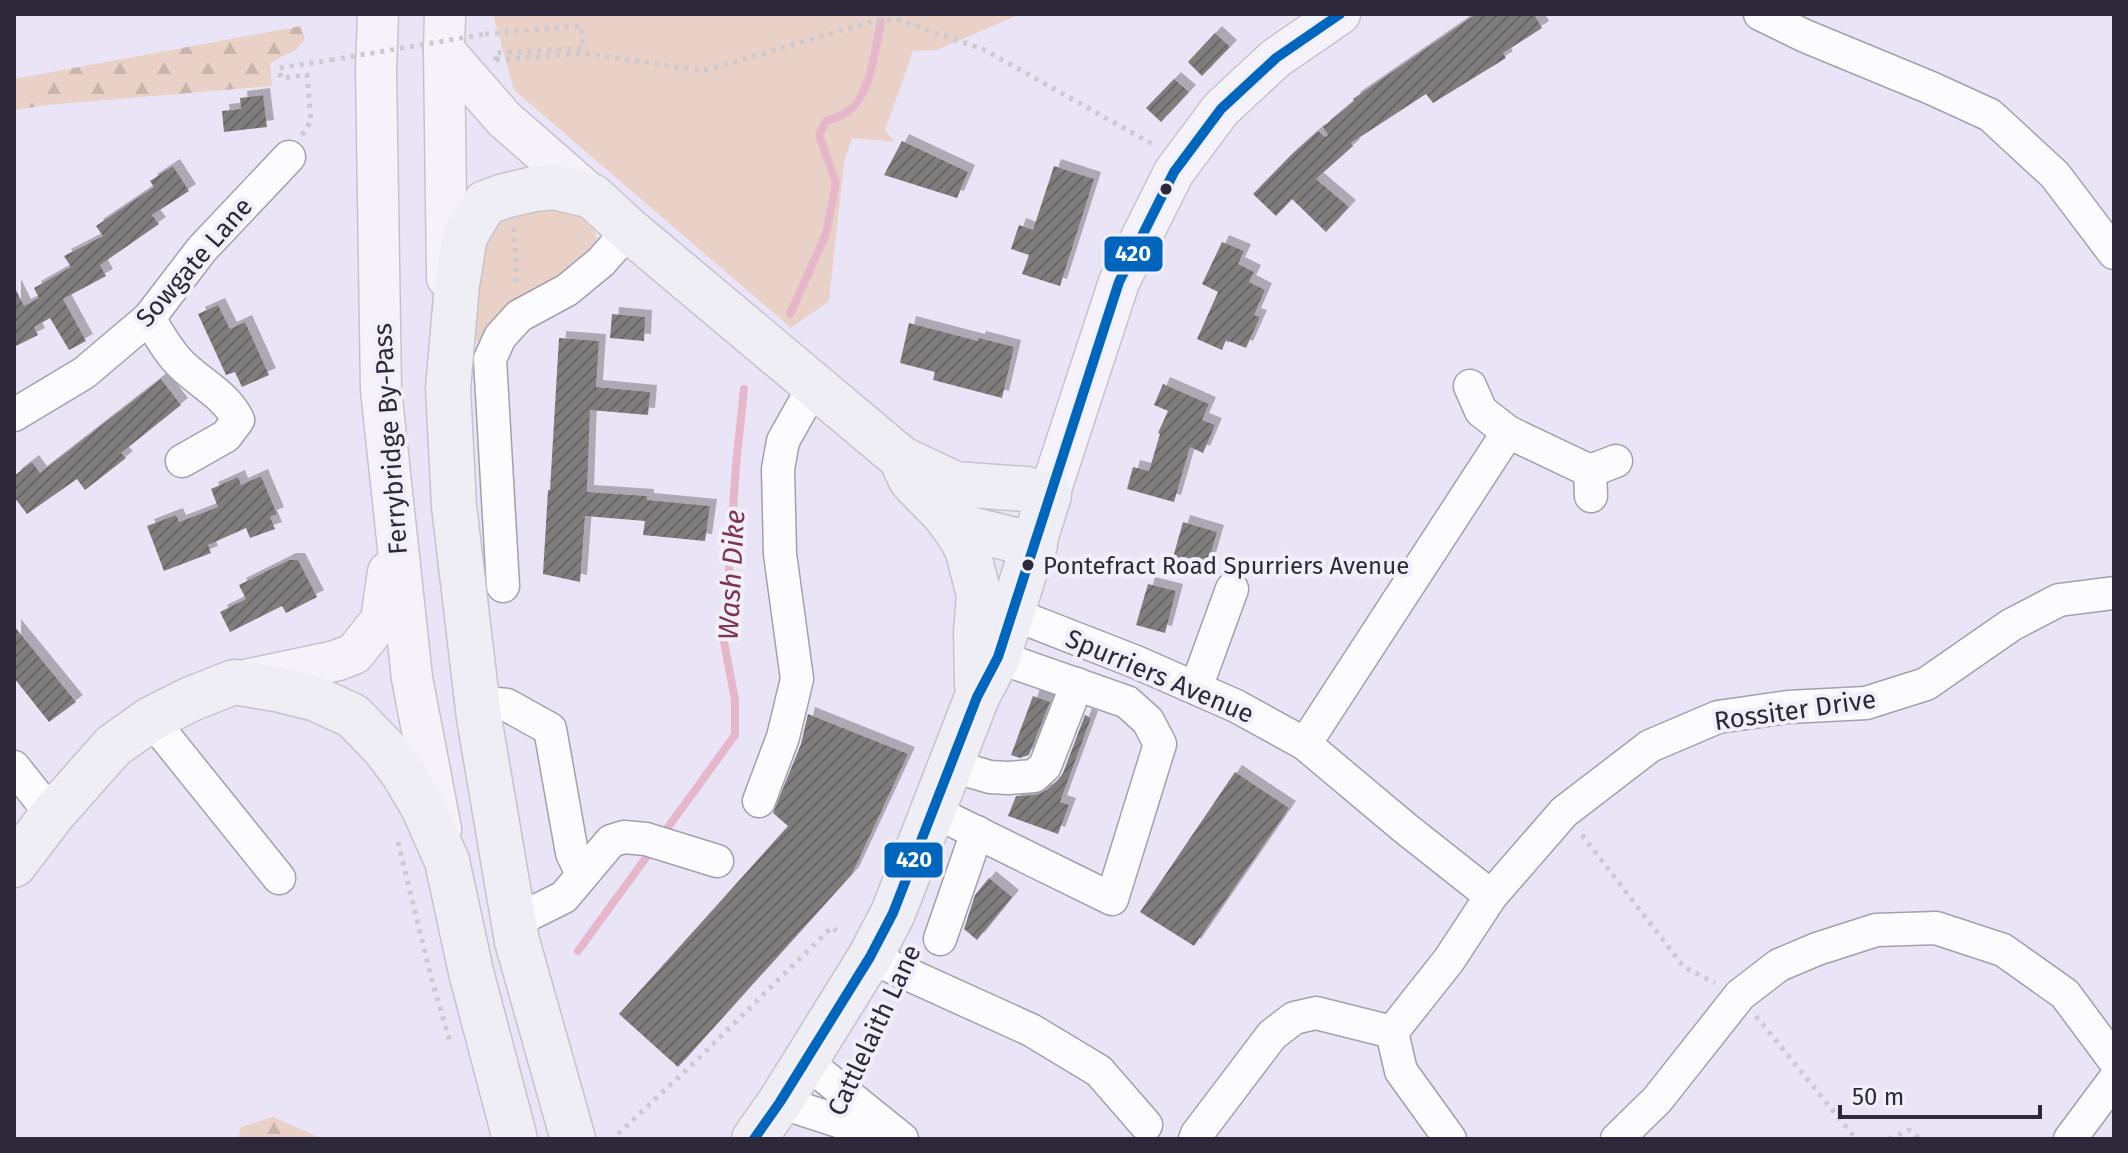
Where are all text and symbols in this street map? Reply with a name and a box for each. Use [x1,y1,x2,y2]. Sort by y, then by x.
unlabelled marker [1158,181,1174,197]
street label: Sowgate Lane [130,191,259,333]
line badge: 420 [1103,235,1164,273]
text: 420 [1115,240,1151,267]
street label: Ferrybridge By-Pass [367,322,414,556]
water label: Wash Dike [712,509,751,641]
place label: Pontefract Road Spurriers Avenue [1043,552,1409,580]
marker: Pontefract Road Spurriers Avenue [1020,557,1036,573]
street label: Spurriers Avenue [1061,623,1259,730]
street label: Rossiter Drive [1712,684,1878,737]
line badge: 420 [883,841,944,879]
text: 420 [896,846,932,873]
street label: Cattlelaith Lane [821,940,928,1121]
scale bar [1840,1069,2040,1119]
text: 50 m [1852,1083,1904,1111]

